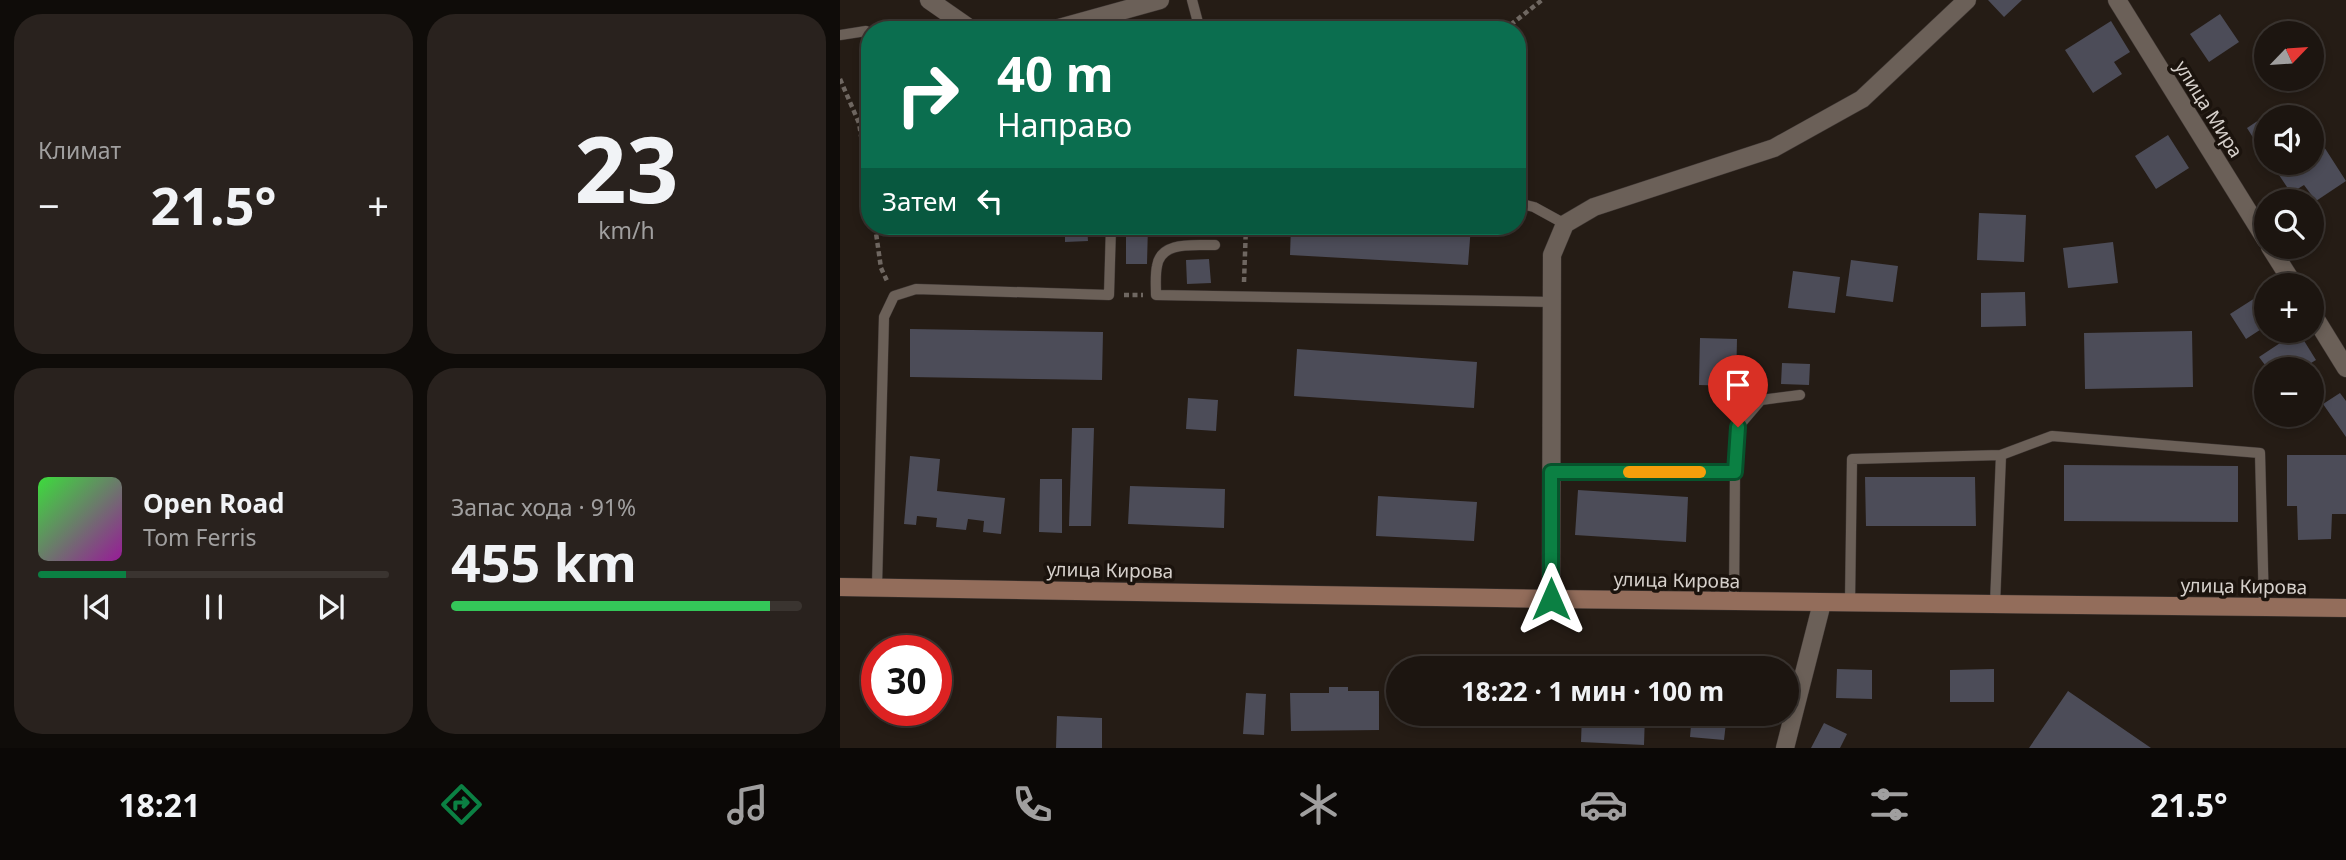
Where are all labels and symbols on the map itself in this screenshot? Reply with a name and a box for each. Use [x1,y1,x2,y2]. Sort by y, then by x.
north arrow [2254,21,2324,91]
street label: улица Мира [2169,55,2249,163]
pin [1708,355,1768,427]
street label: улица Кирова [1046,556,1174,584]
position arrow [1514,562,1588,636]
street label: улица Кирова [1613,566,1741,594]
street label: улица Кирова [2180,572,2308,600]
speed limit sign: 30 [861,635,952,726]

